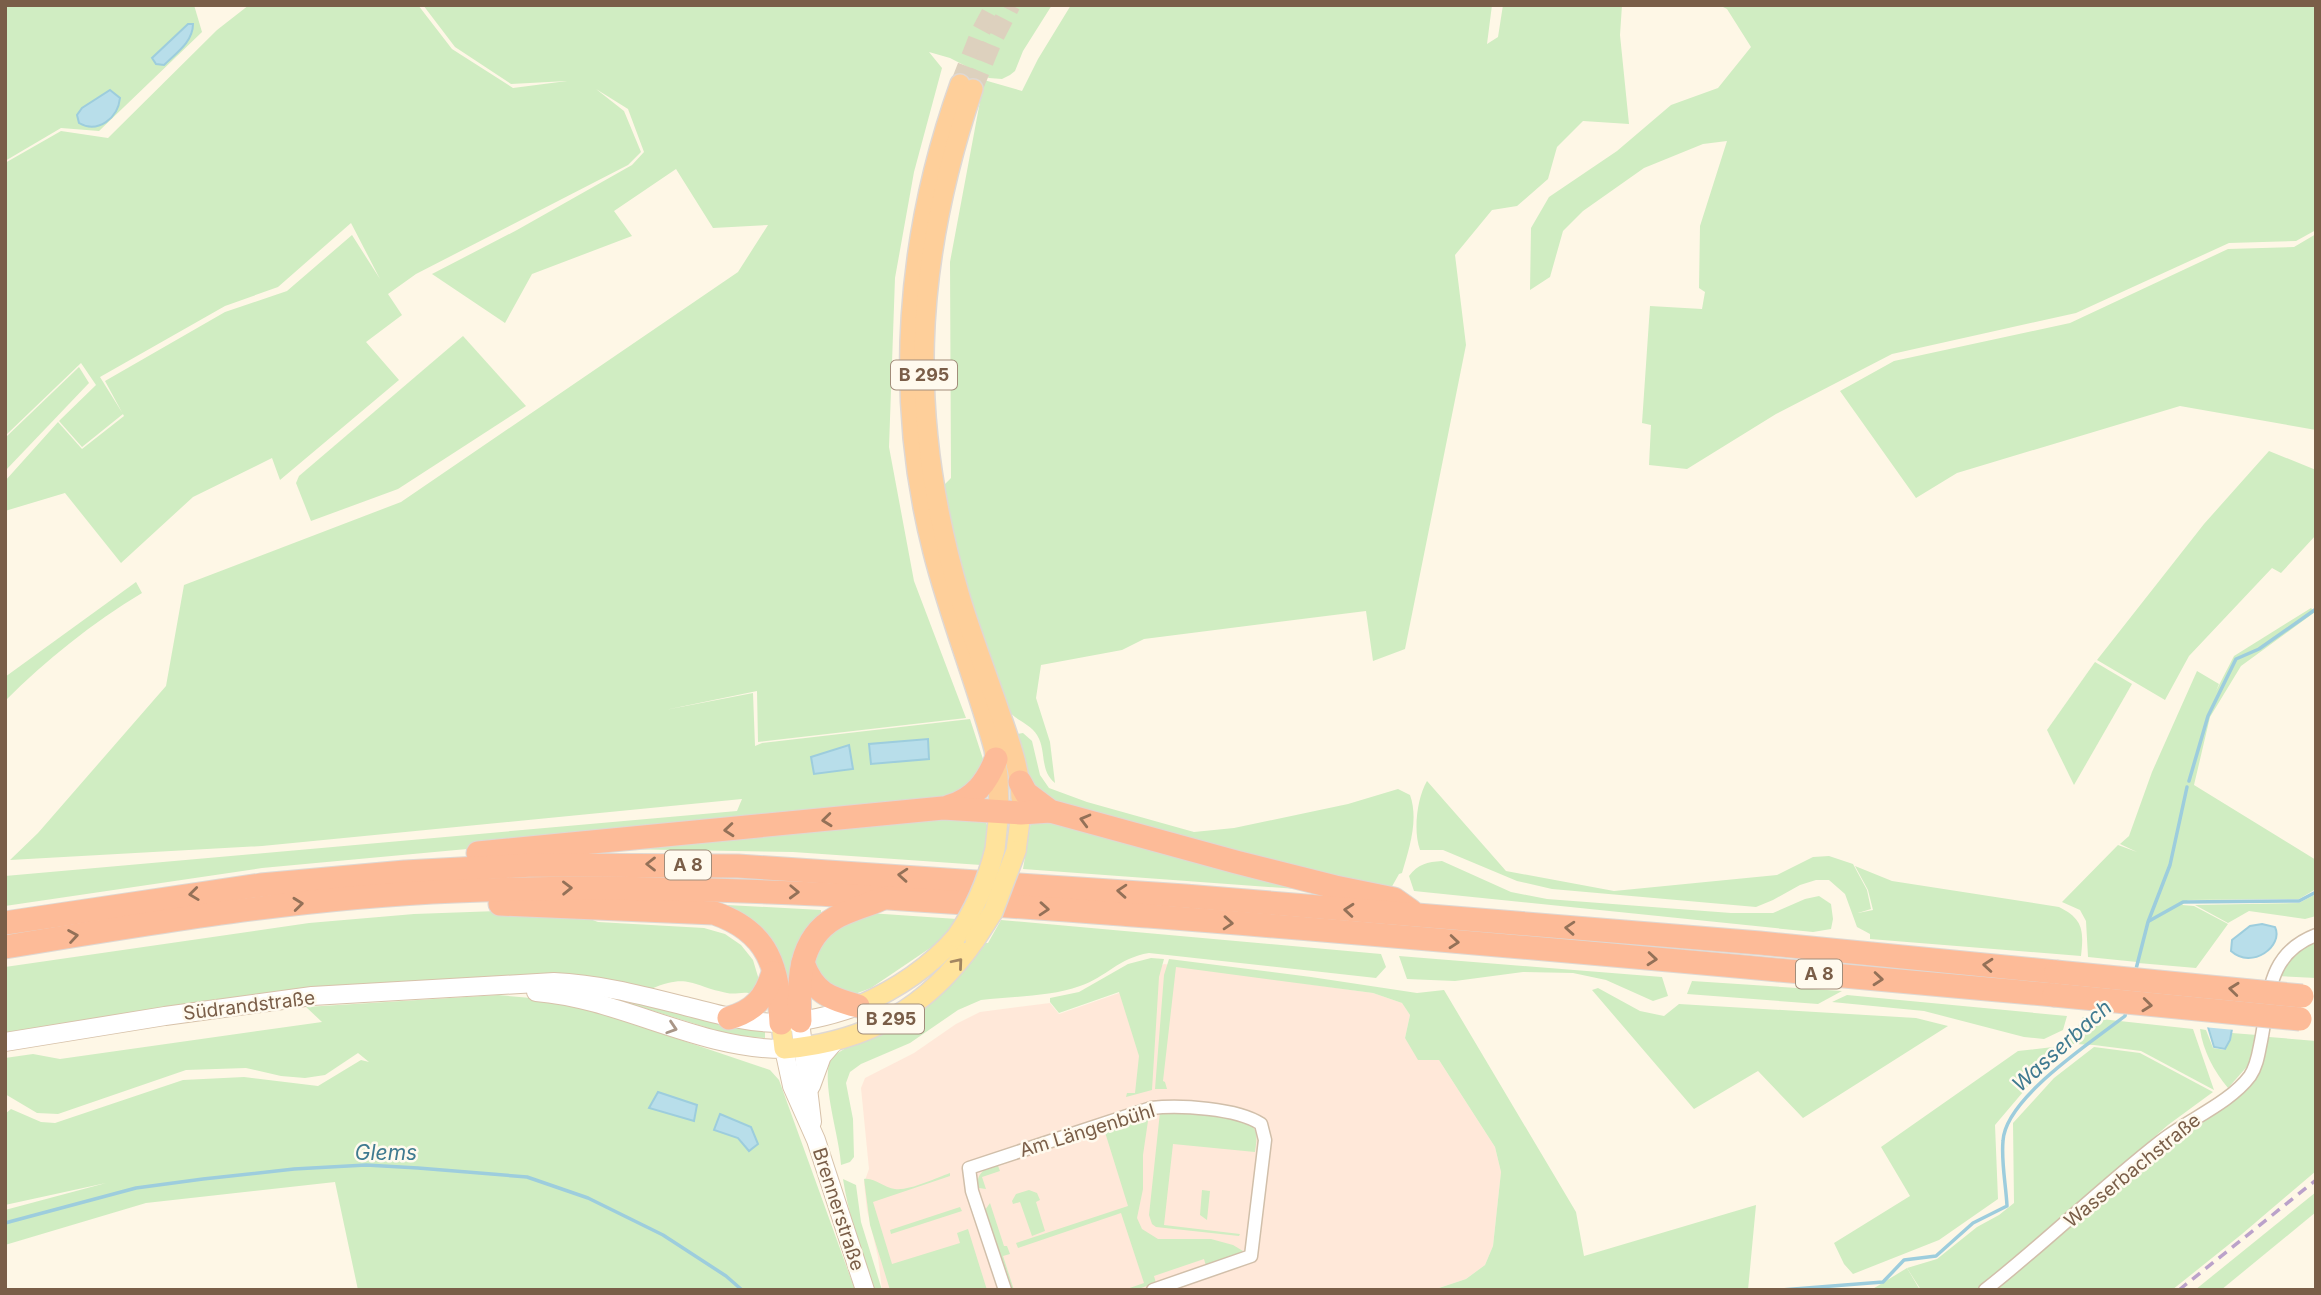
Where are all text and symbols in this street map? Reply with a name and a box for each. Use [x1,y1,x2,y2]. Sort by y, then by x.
road number: B 295 [891,360,957,390]
one-way arrow [821,812,832,827]
one-way arrow [1079,814,1091,829]
one-way arrow [723,822,734,837]
road number: A 8 [665,850,711,880]
one-way arrow [646,856,656,872]
one-way arrow [897,868,908,883]
one-way arrow [562,880,573,895]
one-way arrow [789,884,800,899]
one-way arrow [1116,884,1127,899]
one-way arrow [188,887,200,902]
one-way arrow [293,897,304,912]
one-way arrow [1038,901,1049,916]
one-way arrow [1343,903,1354,918]
one-way arrow [1222,915,1233,930]
one-way arrow [1564,921,1575,936]
one-way arrow [67,929,78,944]
one-way arrow [1449,934,1460,949]
one-way arrow [1647,951,1658,966]
one-way arrow [950,958,962,971]
one-way arrow [1982,958,1994,973]
road number: A 8 [1796,959,1842,988]
one-way arrow [1873,972,1884,987]
one-way arrow [2228,982,2240,997]
street label: Südrandstraße [182,986,316,1025]
water label: Wasserbach [2007,994,2117,1097]
one-way arrow [2141,997,2152,1012]
road number: B 295 [858,1004,924,1034]
one-way arrow [666,1019,678,1034]
street label: Am Längenbühl [1017,1099,1158,1162]
street label: Wasserbachstraße [2060,1108,2205,1232]
water label: Glems [355,1140,417,1165]
street label: Brennerstraße [808,1145,869,1274]

